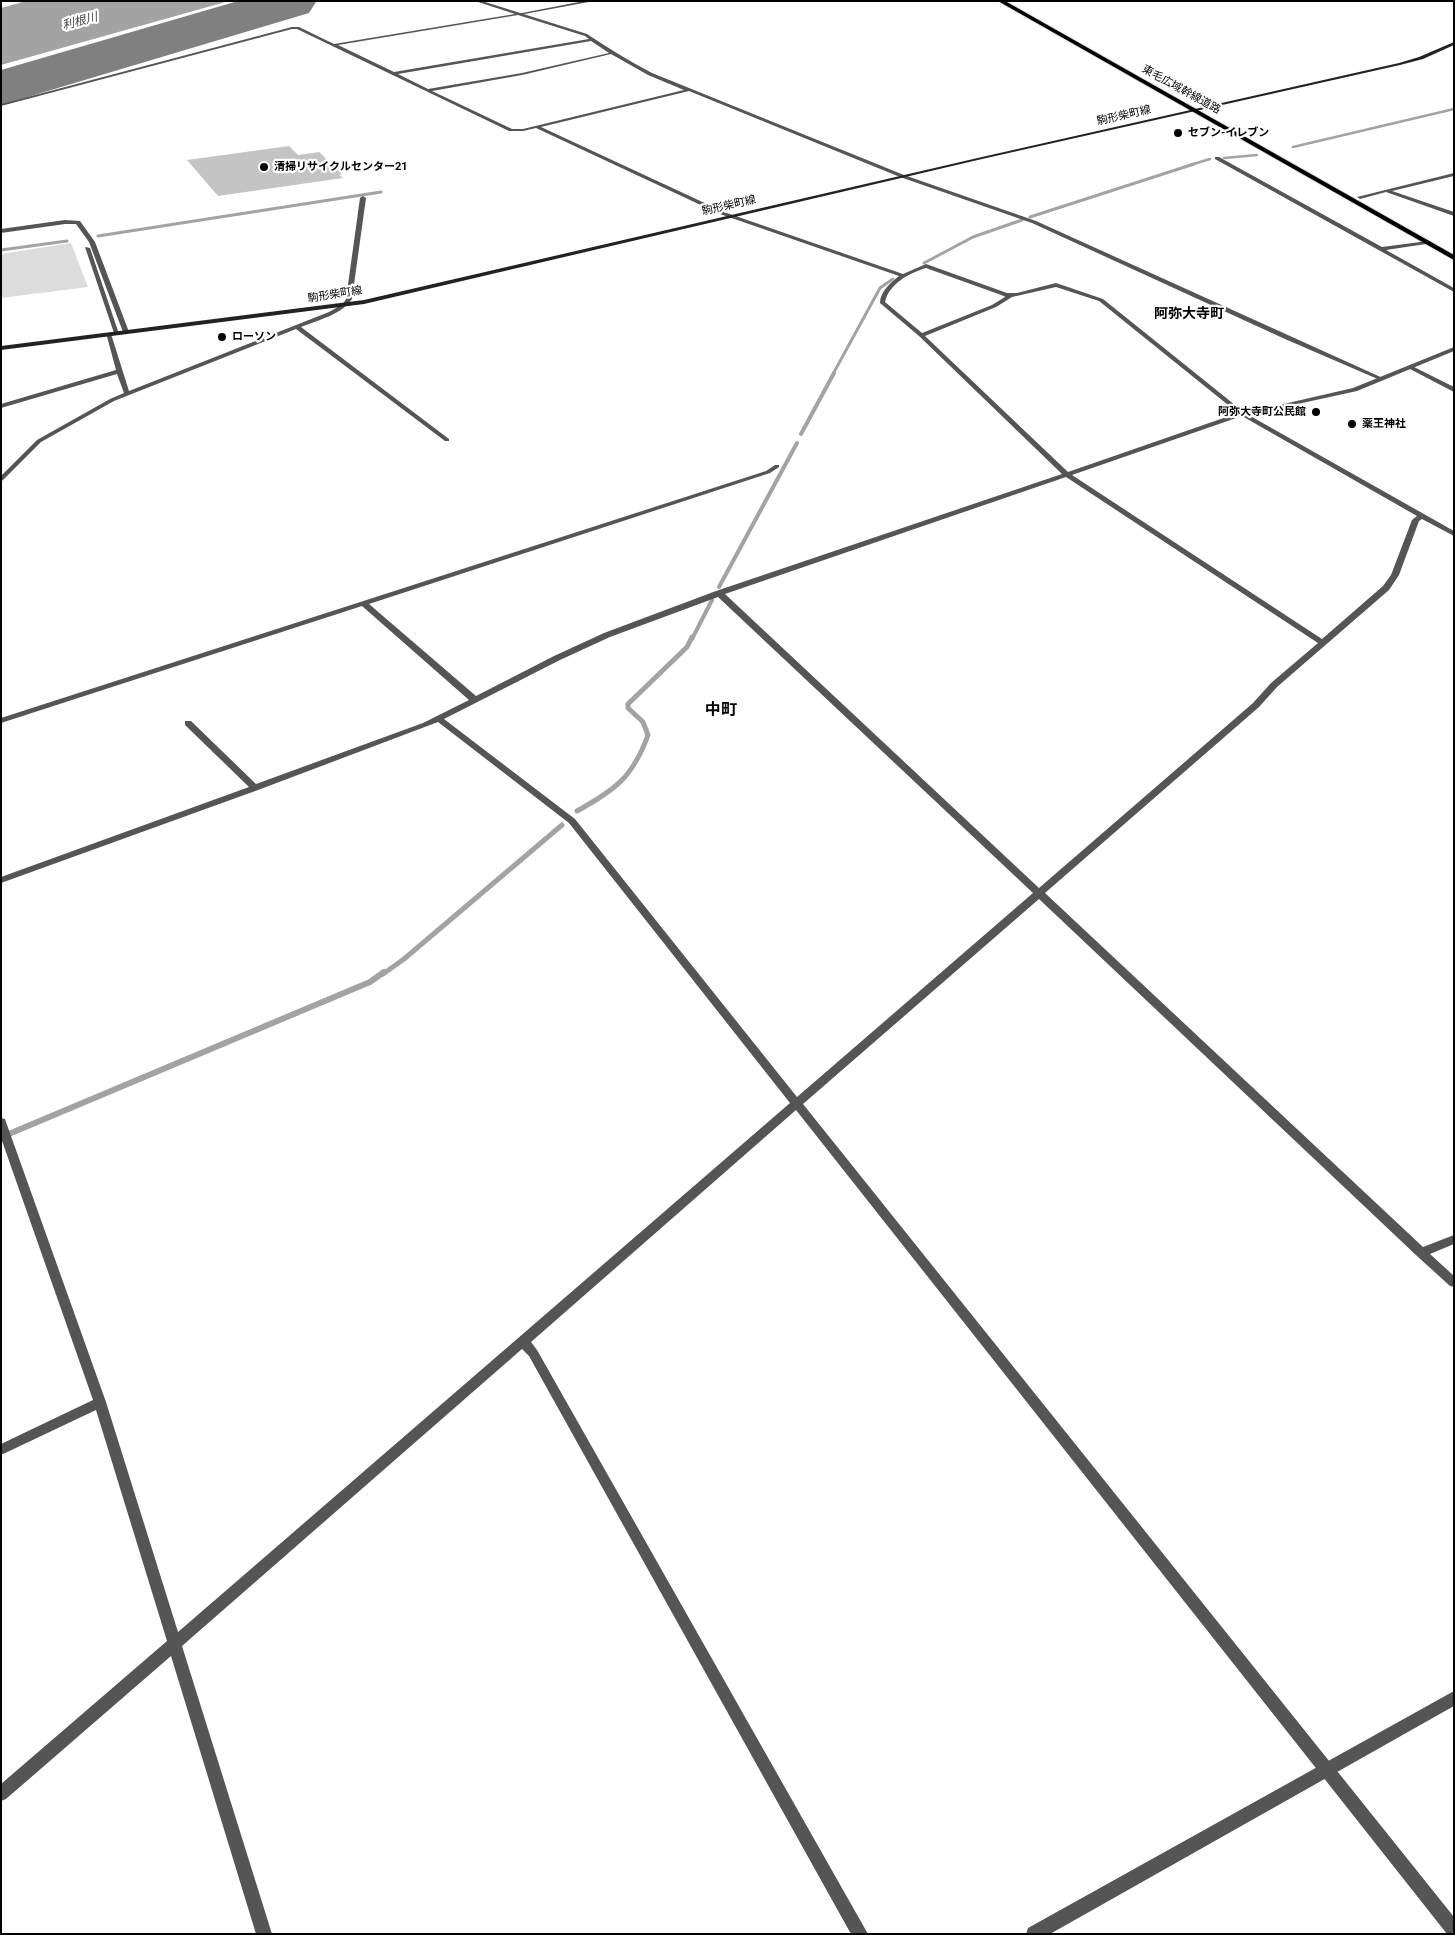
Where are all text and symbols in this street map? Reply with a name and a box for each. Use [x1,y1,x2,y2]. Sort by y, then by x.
water label: 利根川 [61,10,99,34]
street label: 東毛広域幹線道路 [1139,63,1223,117]
street label: 駒形柴町線 [1096,103,1152,129]
place label: セブン-イレブン [1188,126,1269,140]
marker: セブン-イレブン [1172,127,1184,139]
place label: 清掃リサイクルセンター21 [274,160,408,174]
marker: 清掃リサイクルセンター21 [258,161,270,173]
street label: 駒形柴町線 [701,193,757,219]
street label: 駒形柴町線 [307,284,363,306]
district label: 阿弥大寺町 [1154,306,1224,322]
place label: ローソン [232,330,276,344]
marker: ローソン [216,331,228,343]
place label: 阿弥大寺町公民館 [1218,405,1306,419]
marker: 阿弥大寺町公民館 [1310,406,1322,418]
place label: 薬王神社 [1362,417,1406,431]
marker: 薬王神社 [1346,418,1358,430]
district label: 中町 [705,701,737,721]

